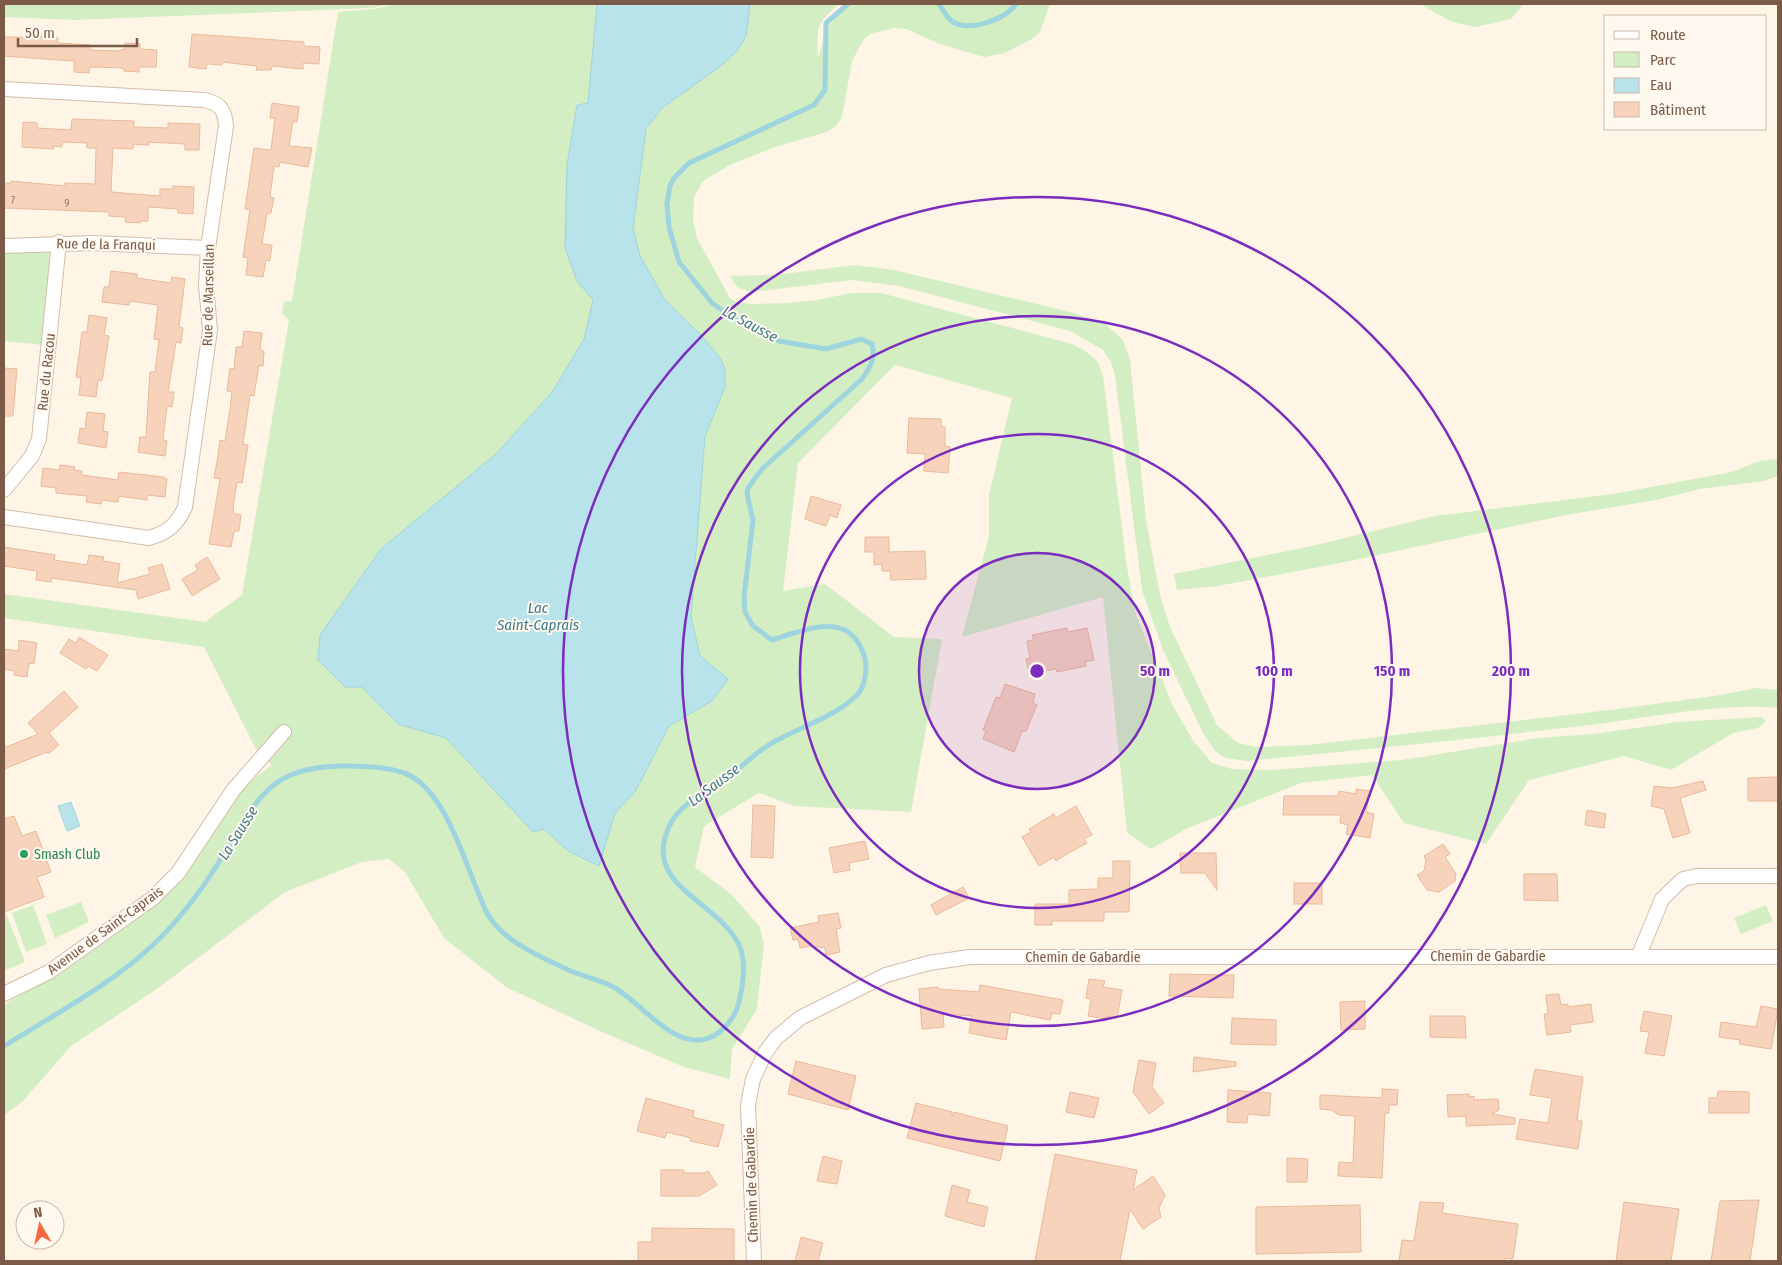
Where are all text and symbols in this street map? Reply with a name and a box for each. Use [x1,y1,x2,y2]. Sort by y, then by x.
scale bar [18,15,136,47]
legend [1604,15,1767,130]
text: 50 m [25,24,55,42]
text: Route [1650,26,1686,44]
text: Parc [1650,51,1676,69]
text: Eau [1650,76,1672,94]
text: Bâtiment [1650,101,1706,119]
house number: 7 [11,194,16,207]
house number: 9 [64,197,70,210]
street label: Rue de la Franqui [56,235,156,254]
street label: Rue de Marseillan [199,244,218,346]
water label: La Sausse [719,302,781,346]
street label: Rue du Racou [34,332,59,412]
water label: Lac Saint-Caprais [496,599,580,634]
centre of rings [1028,662,1046,680]
text: 50 m [1140,662,1170,680]
text: 100 m [1255,662,1293,680]
text: 150 m [1374,662,1410,680]
text: 200 m [1491,662,1530,680]
water label: La Sausse [685,760,743,810]
water label: La Sausse [214,803,262,863]
place label: Smash Club [34,846,101,863]
marker: Smash Club [18,848,30,860]
street label: Avenue de Saint-Caprais [44,883,167,978]
street label: Chemin de Gabardie [1430,948,1546,965]
street label: Chemin de Gabardie [1025,949,1141,966]
street label: Chemin de Gabardie [741,1127,762,1243]
north arrow [15,1200,65,1250]
text: N [33,1204,44,1222]

